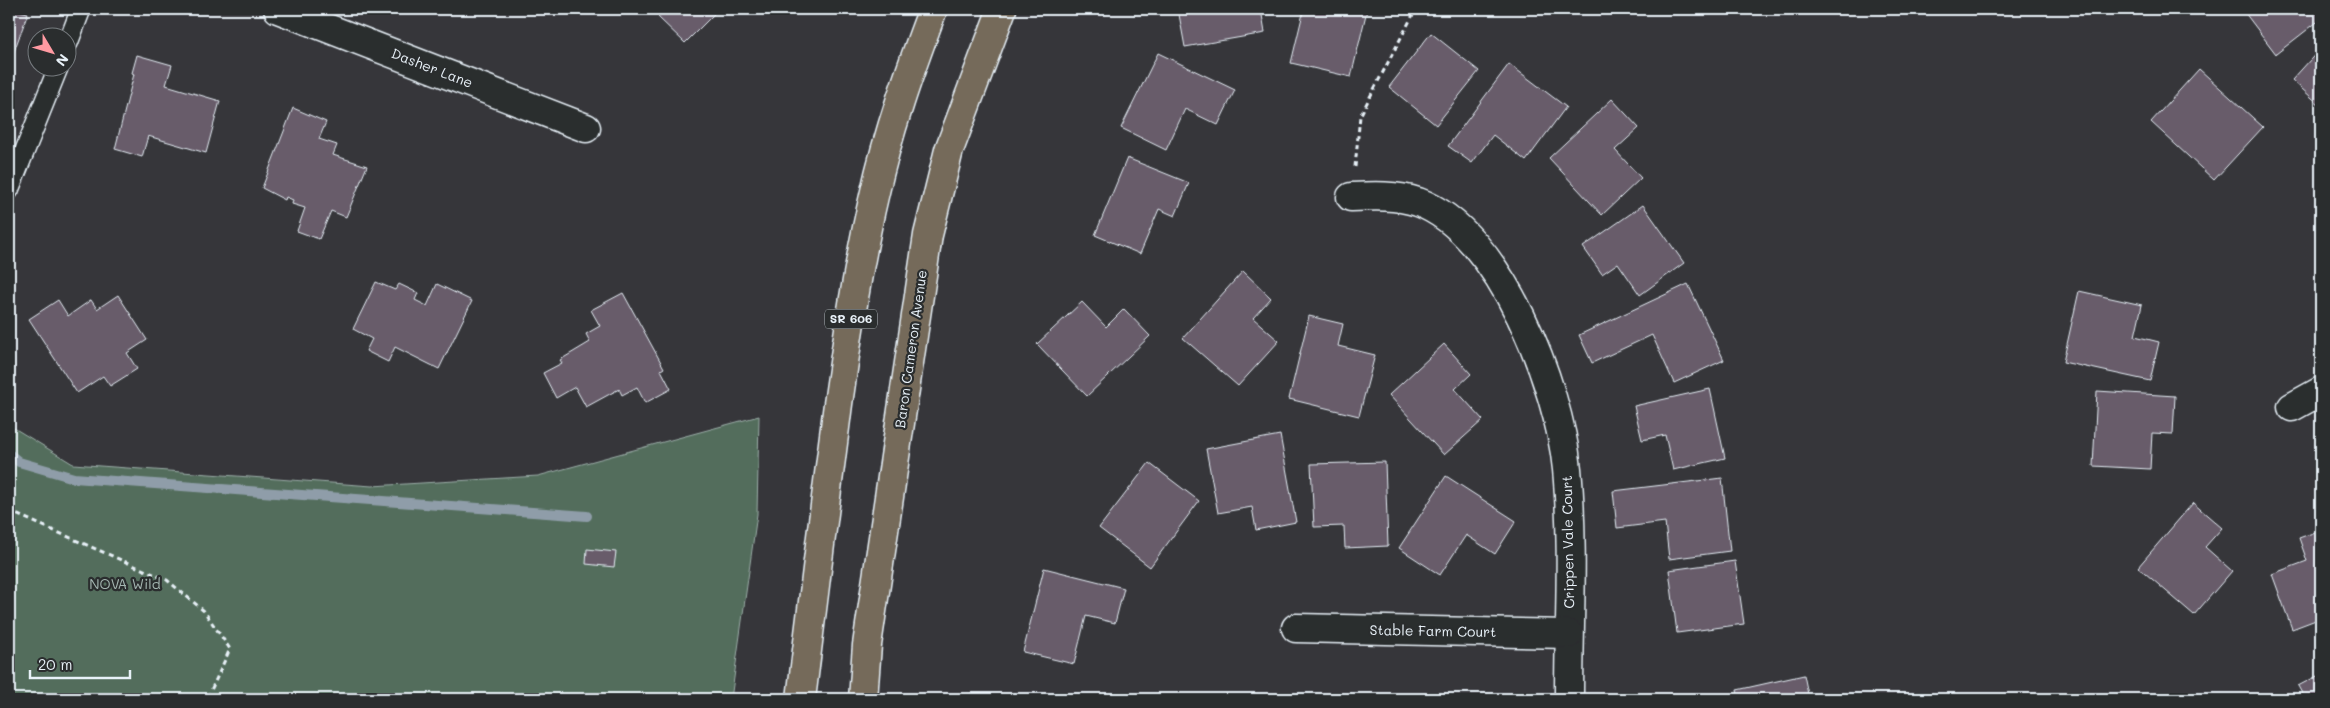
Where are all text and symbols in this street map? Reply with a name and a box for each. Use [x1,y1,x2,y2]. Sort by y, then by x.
north arrow [28,28,78,78]
street label: Dasher Lane [389,43,476,92]
text: N [52,50,73,70]
street label: Baron Cameron Avenue [890,269,931,429]
road number: SR 606 [825,310,877,328]
street label: Crippen Vale Court [1557,475,1578,609]
park label: NOVA Wild [89,574,161,593]
street label: Stable Farm Court [1370,620,1497,641]
scale bar [30,648,130,680]
text: 20 m [38,654,72,674]

